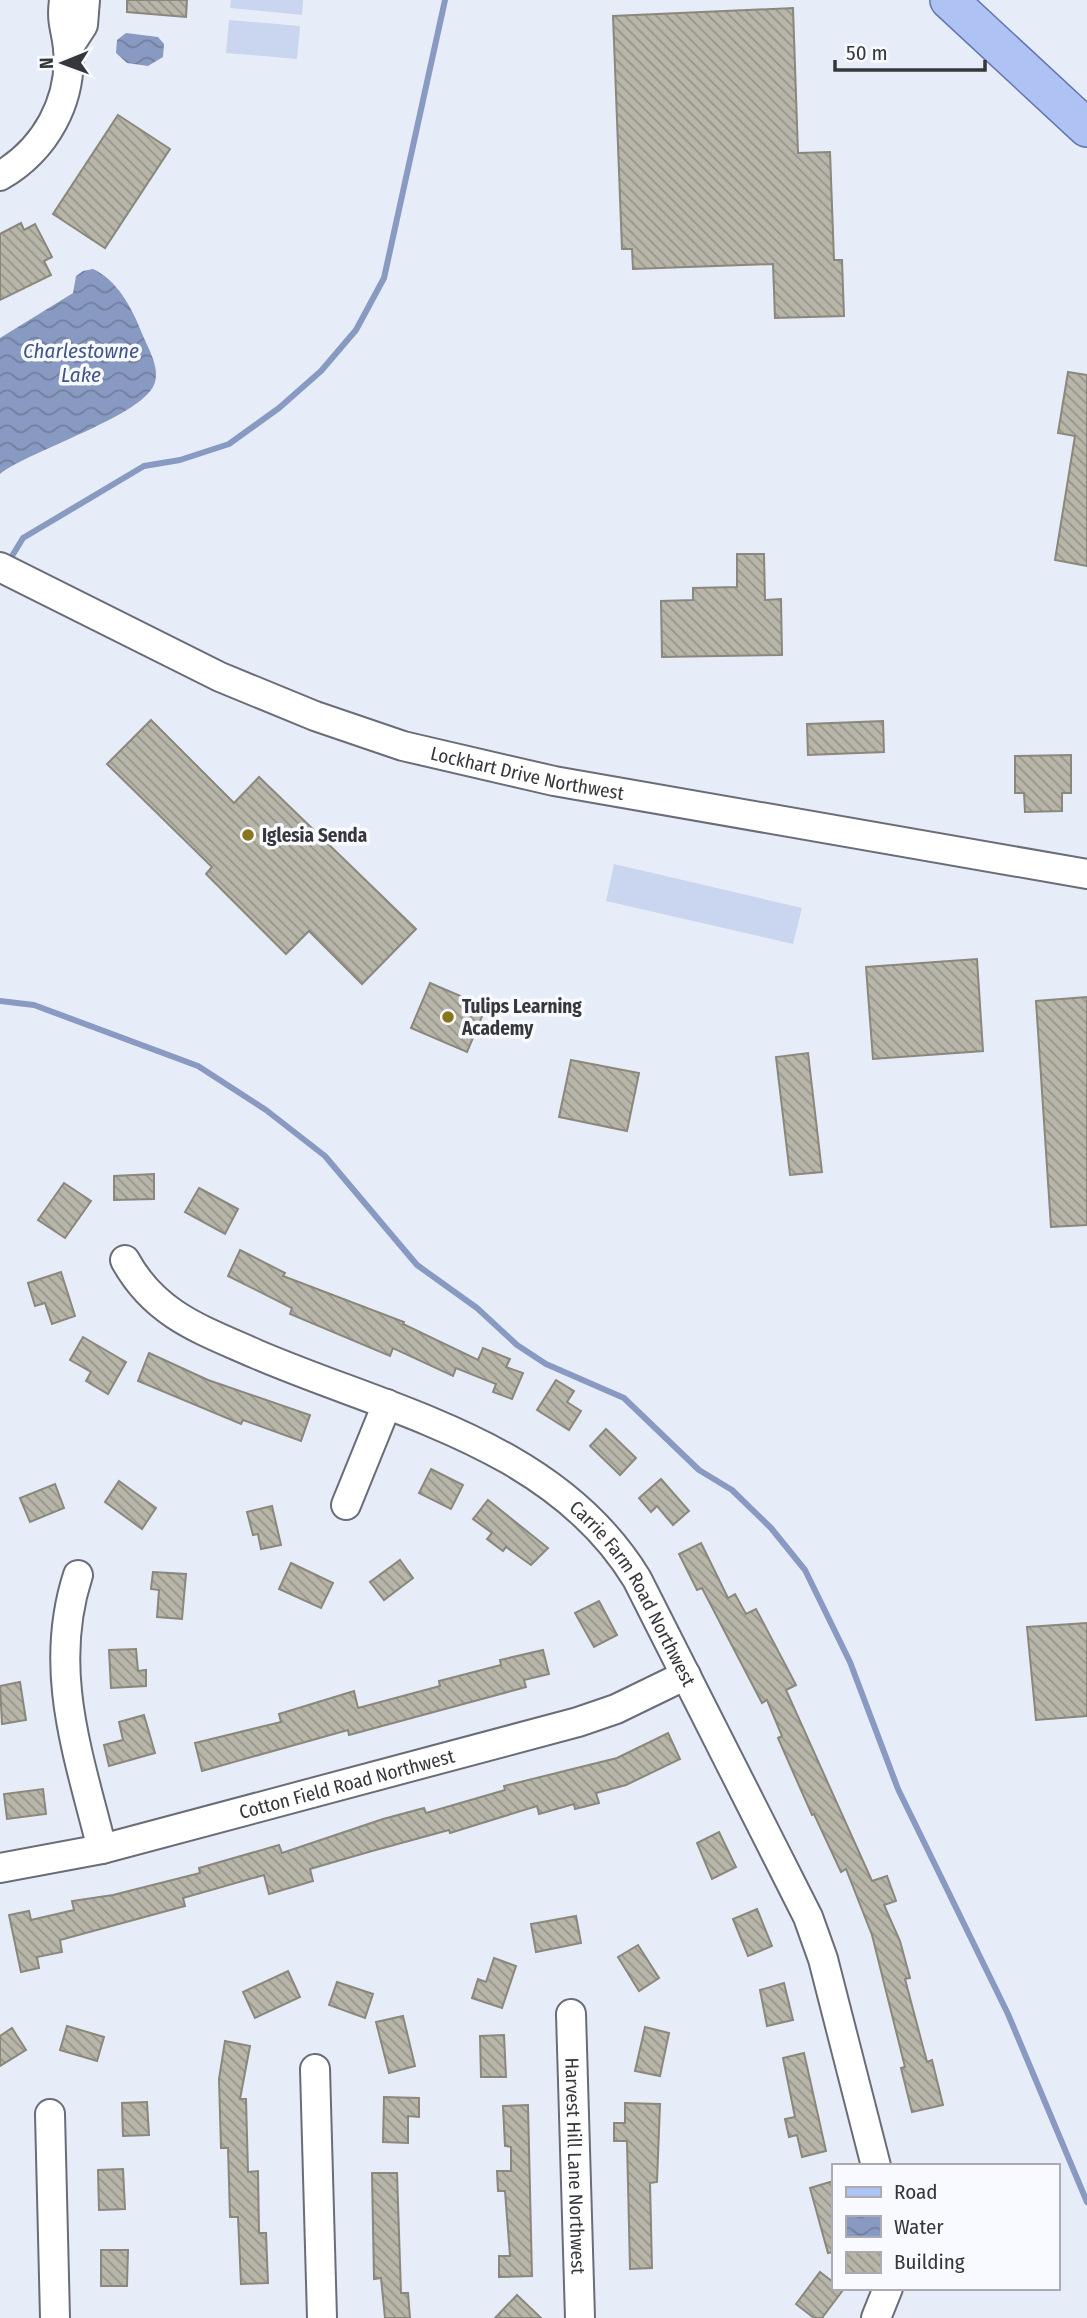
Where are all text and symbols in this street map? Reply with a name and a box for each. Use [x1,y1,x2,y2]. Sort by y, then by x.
north arrow [28,28,98,98]
scale bar [835,28,986,72]
text: 50 m [846,40,888,66]
text: N [35,57,58,69]
water label: Charlestowne Lake [23,338,139,388]
street label: Lockhart Drive Northwest [428,742,626,805]
place label: Iglesia Senda [262,824,367,847]
marker: Iglesia Senda [240,827,256,843]
place label: Tulips Learning Academy [461,995,582,1040]
marker: Tulips Learning Academy [440,1009,456,1025]
street label: Carrie Farm Road Northwest [565,1496,701,1691]
street label: Cotton Field Road Northwest [237,1744,458,1824]
street label: Harvest Hill Lane Northwest [560,2057,590,2276]
legend [832,2164,1059,2290]
text: Road [894,2179,938,2205]
text: Water [894,2214,944,2240]
text: Building [894,2249,965,2275]

